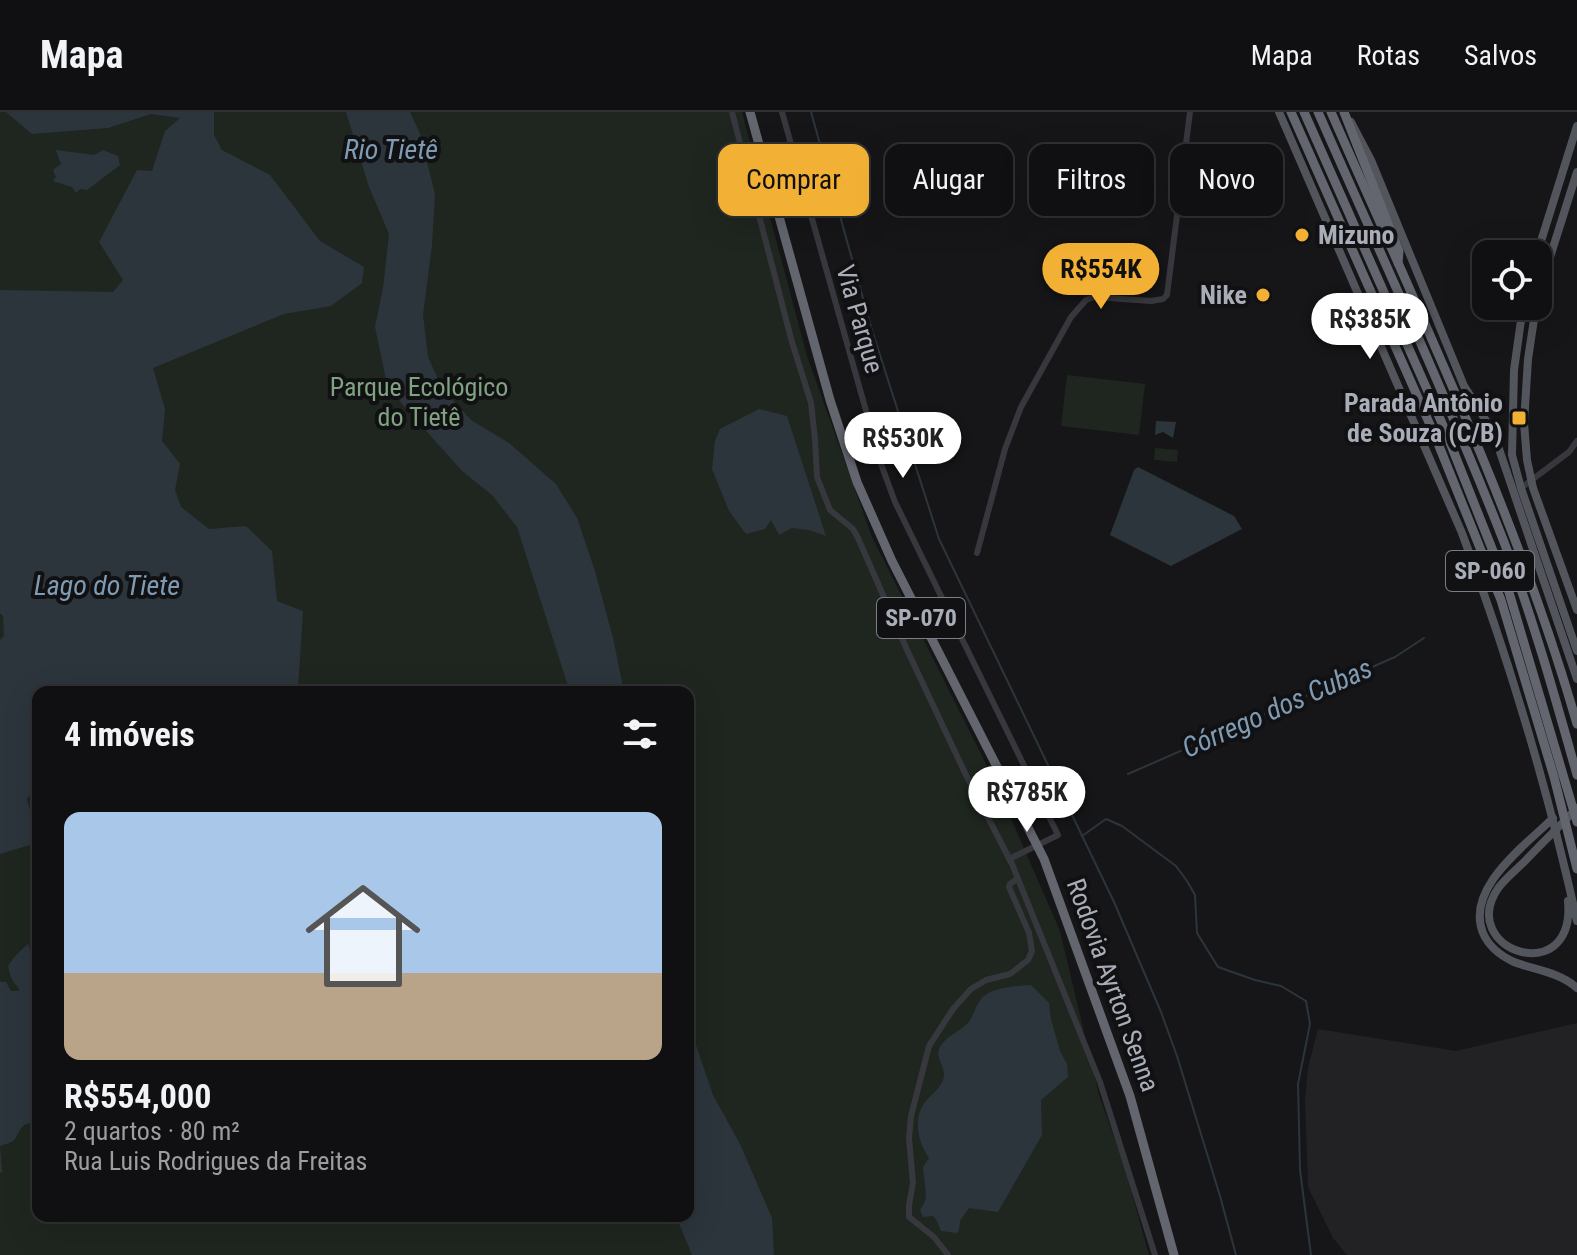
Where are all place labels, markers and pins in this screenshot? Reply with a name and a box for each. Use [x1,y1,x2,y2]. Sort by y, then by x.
place label: Mizuno [1318,220,1395,250]
marker: Mizuno [1293,226,1311,244]
pin: R$554K [1036,243,1166,311]
place label: Nike [1200,280,1247,310]
marker: Nike [1254,286,1272,304]
pin: R$385K [1305,293,1435,361]
place label: Parada Antônio de Souza (C/B) [1344,388,1503,448]
marker: Parada Antônio de Souza (C/B) [1510,409,1528,427]
pin: R$530K [838,412,968,480]
pin: R$785K [962,766,1092,834]

